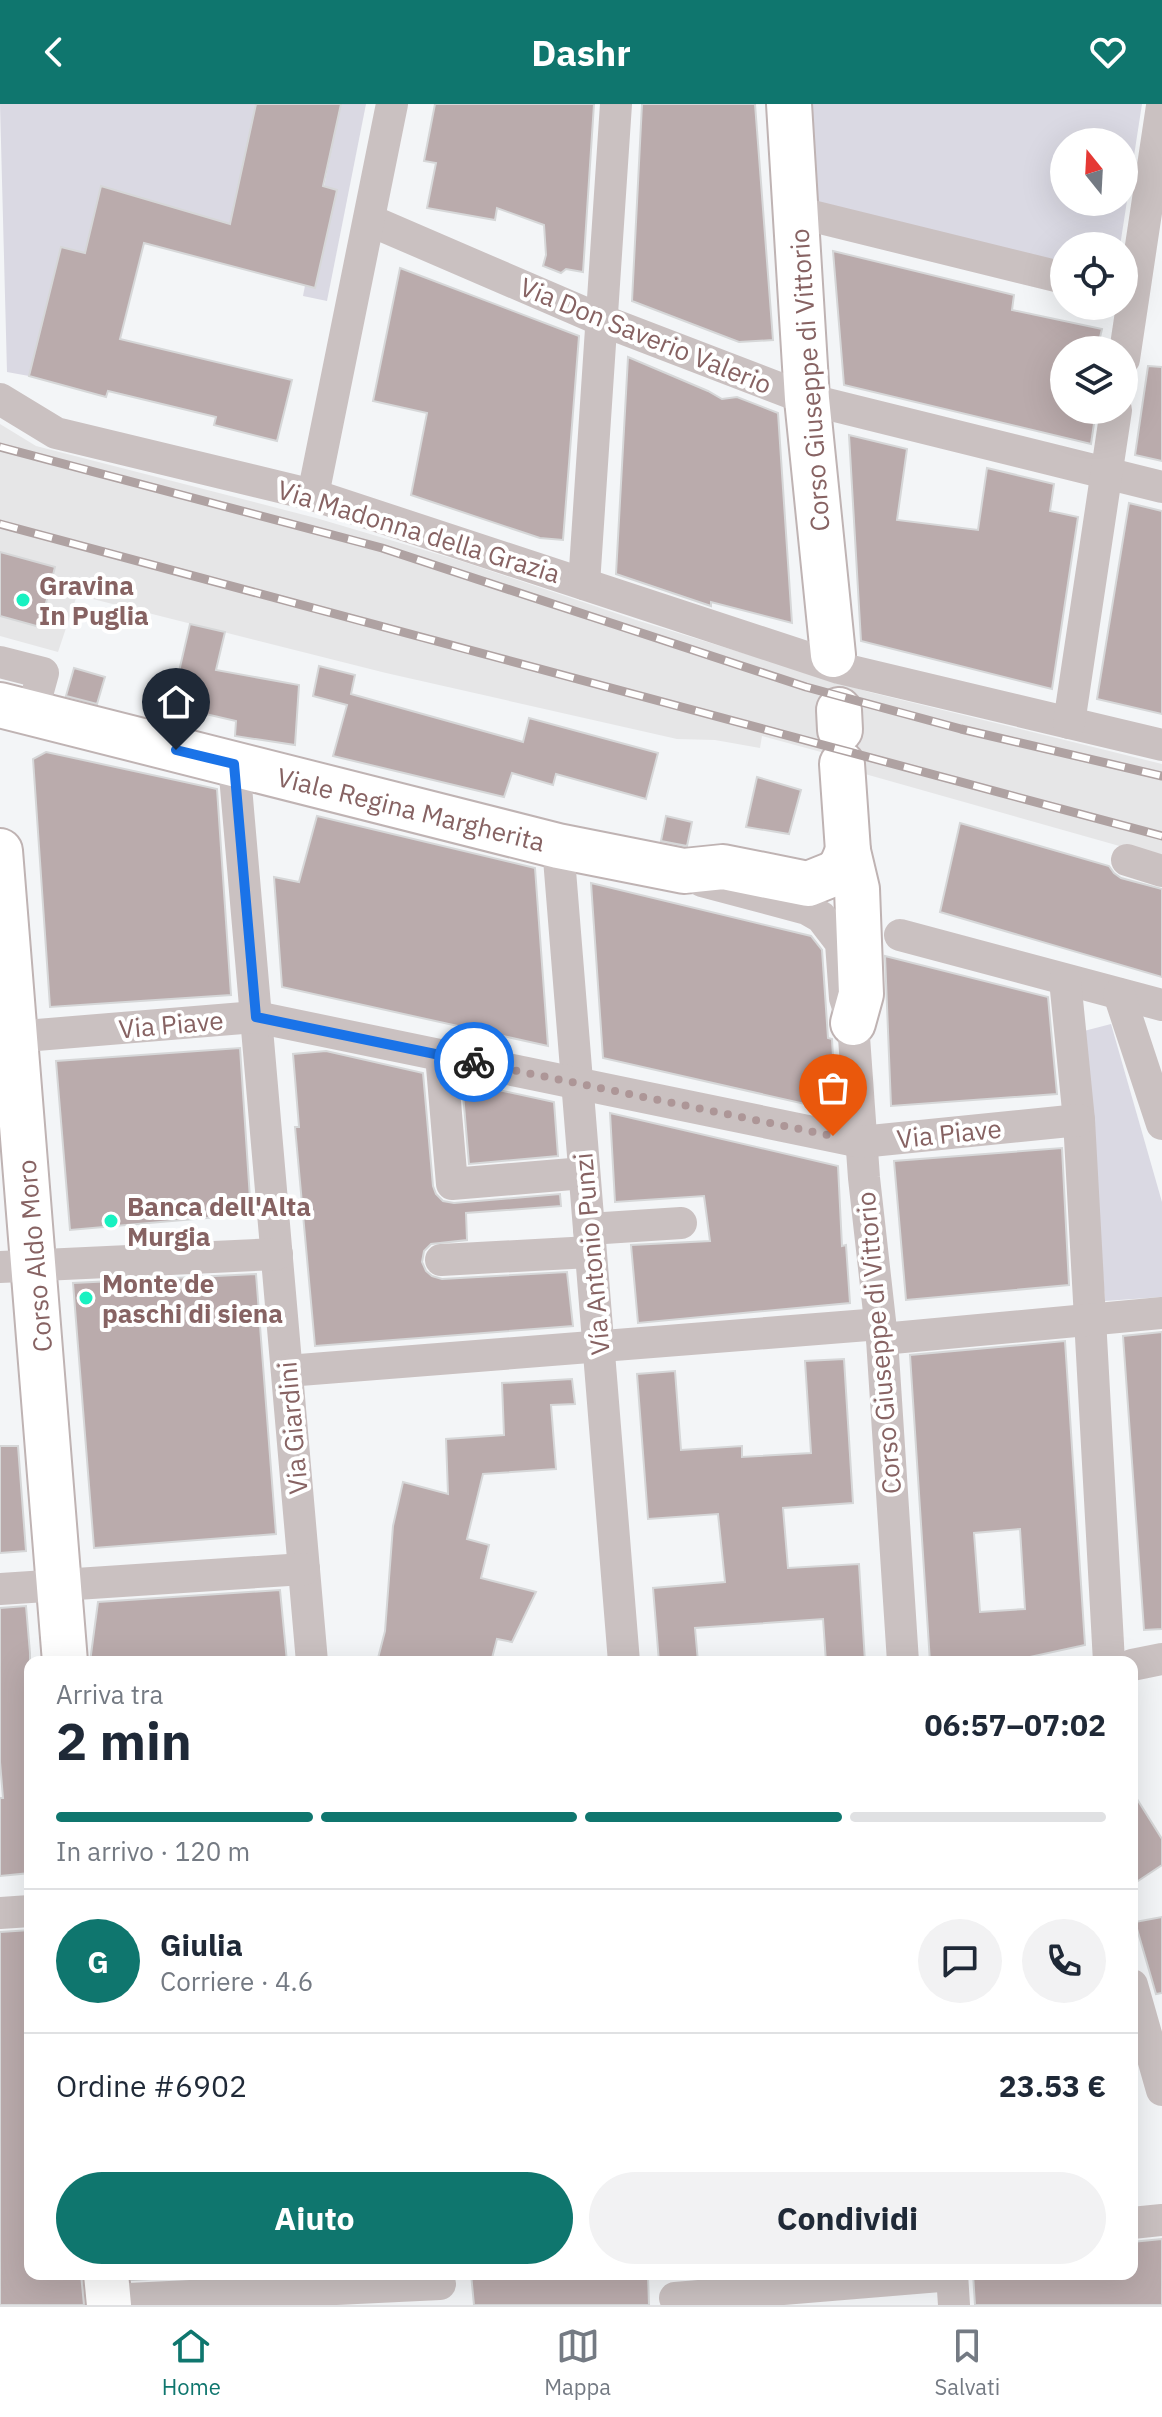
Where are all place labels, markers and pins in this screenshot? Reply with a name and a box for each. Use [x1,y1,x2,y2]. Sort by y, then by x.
place label: Gravina In Puglia [39,568,149,632]
marker: Gravina In Puglia [14,591,32,609]
pin [142,668,210,750]
pin [799,1054,867,1136]
place label: Banca dell'Alta Murgia [127,1189,311,1253]
marker: Banca dell'Alta Murgia [102,1212,120,1230]
place label: Monte de paschi di siena [102,1266,283,1330]
marker: Monte de paschi di siena [77,1289,95,1307]

